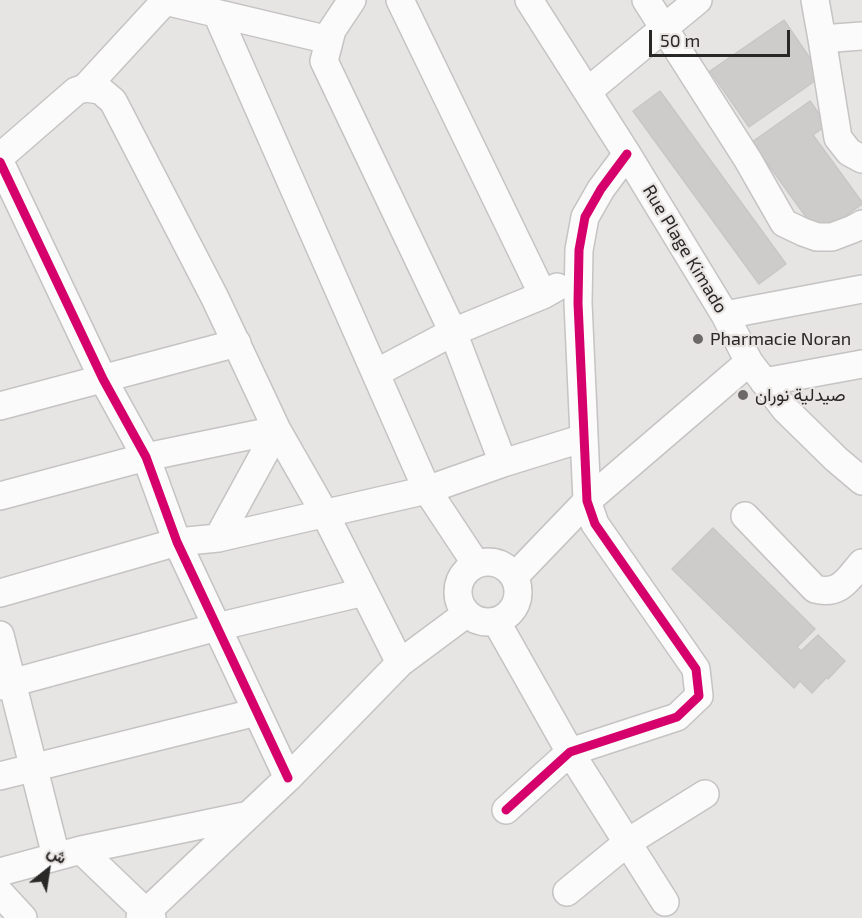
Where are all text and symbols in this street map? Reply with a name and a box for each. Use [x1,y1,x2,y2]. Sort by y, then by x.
scale bar [652,18,793,56]
text: 50 m [660,29,700,51]
street label: Rue Plage Kimado [638,181,732,317]
place label: Pharmacie Noran [710,328,851,350]
marker: Pharmacie Noran [691,332,705,346]
place label: صيدلية نوران [755,384,846,406]
marker: صيدلية نوران [736,388,750,402]
north arrow [18,840,78,900]
text: ش [44,841,70,867]

